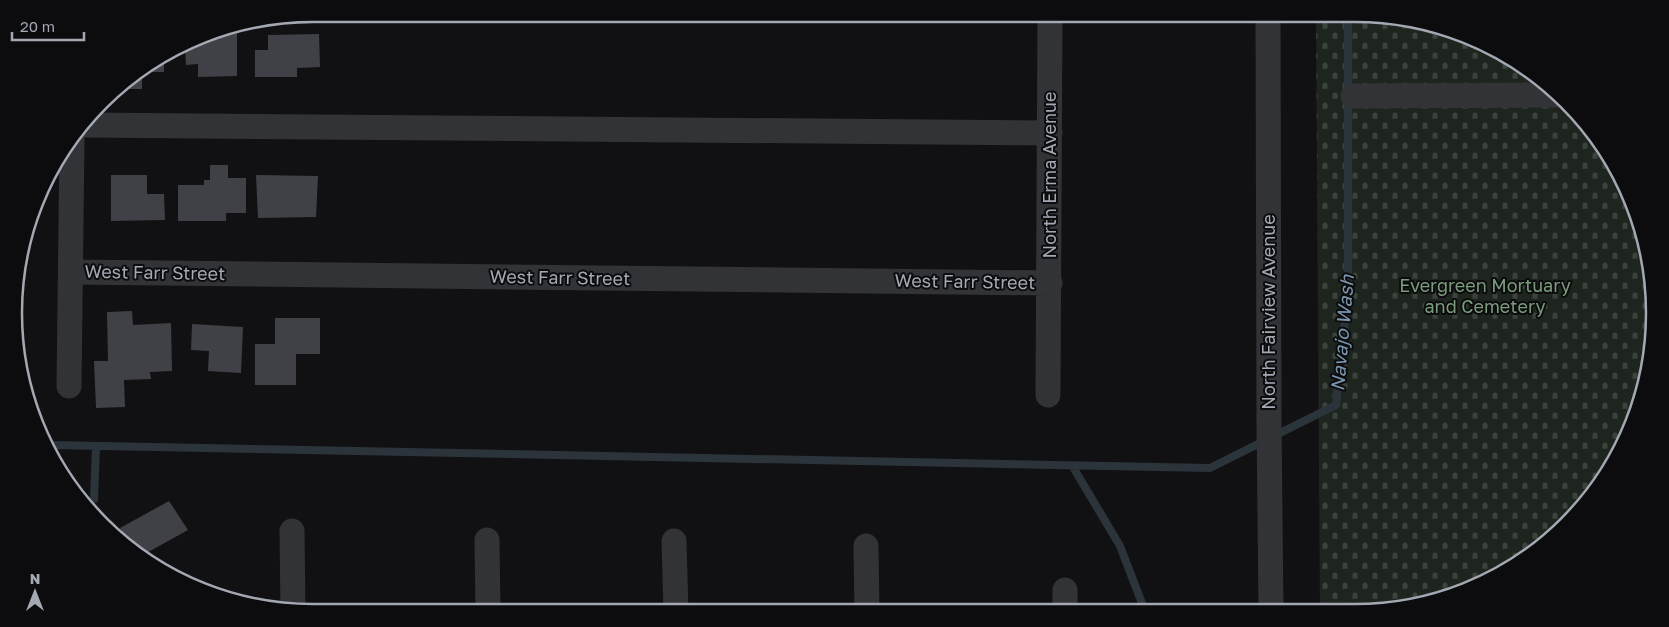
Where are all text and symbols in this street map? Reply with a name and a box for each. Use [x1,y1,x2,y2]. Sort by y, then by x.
scale bar [12,10,85,42]
text: 20 m [20,17,55,35]
street label: North Erma Avenue [1038,92,1060,258]
street label: North Fairview Avenue [1257,214,1279,410]
street label: West Farr Street [85,260,225,284]
street label: West Farr Street [490,265,630,289]
street label: West Farr Street [895,269,1035,293]
water label: Navajo Wash [1325,272,1358,392]
park label: Evergreen Mortuary and Cemetery [1399,274,1571,317]
north arrow [10,567,60,617]
text: N [30,570,40,587]

